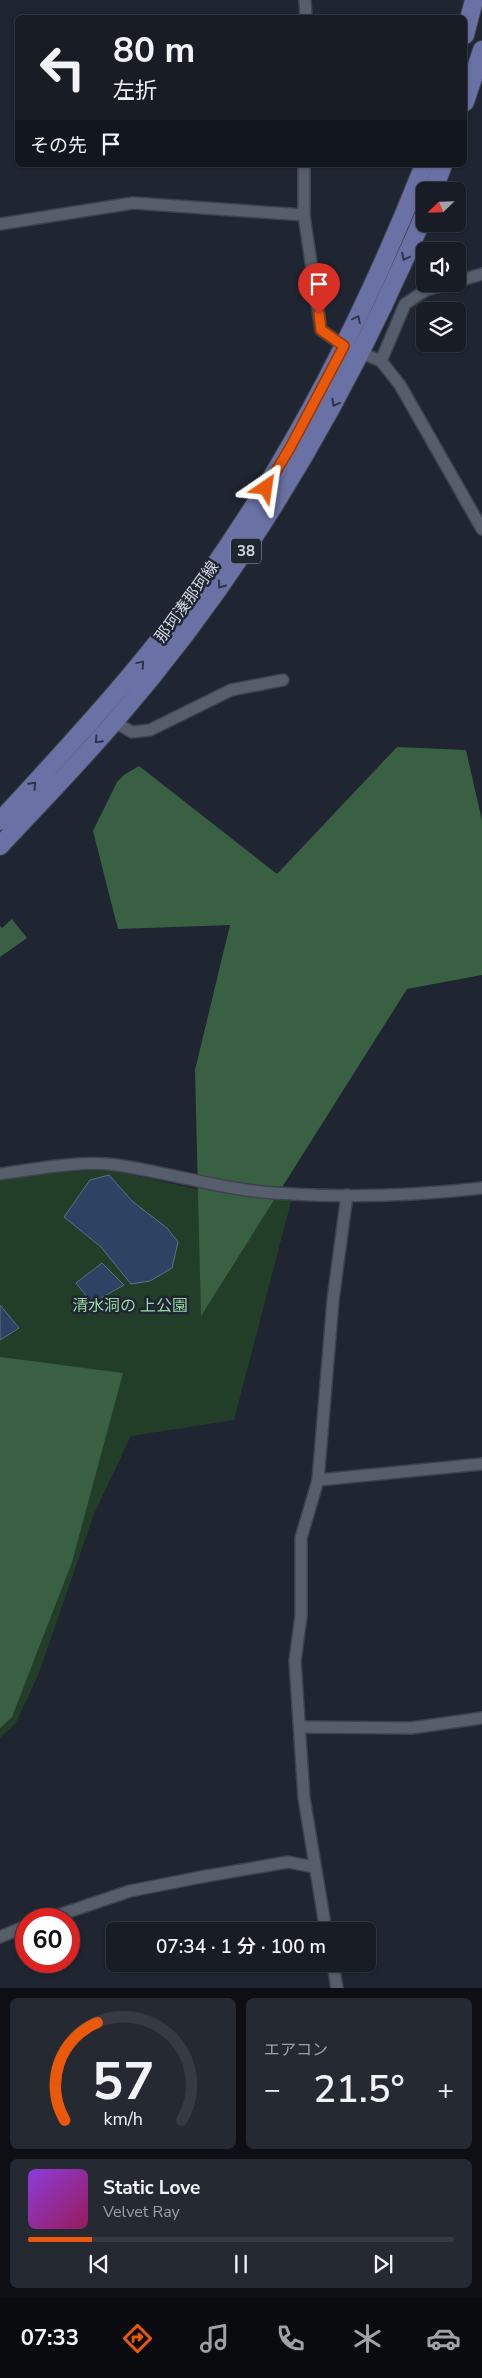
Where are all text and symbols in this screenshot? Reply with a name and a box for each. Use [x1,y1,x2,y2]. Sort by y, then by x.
text: 80 m [113,27,195,74]
icon: left [30,35,95,100]
text: 左折 [113,76,157,106]
icon: arrive [97,130,125,158]
text: その先 [30,133,87,159]
north arrow [416,182,466,232]
map controls [416,182,466,352]
button: sound [416,242,466,292]
one-way arrow [401,252,412,261]
pin [298,263,340,314]
icon: arrive [305,270,333,298]
button: layers [416,302,466,352]
one-way arrow [351,316,361,325]
one-way arrow [331,398,341,407]
position arrow [239,461,291,513]
road number: 38 [231,538,261,564]
street label: 那珂湊那珂線 [150,557,224,647]
one-way arrow [218,580,228,589]
one-way arrow [135,660,144,669]
one-way arrow [95,734,104,743]
one-way arrow [27,782,36,791]
park label: 清水洞の 上公園 [72,1295,188,1317]
speed limit sign: 60 [15,1908,80,1973]
text: 07:34 · 1 分 · 100 m [156,1934,326,1960]
text: エアコン [264,2039,328,2061]
text: 57 [92,2046,154,2117]
text: 21.5° [313,2064,405,2115]
text: − [264,2071,281,2109]
text: + [437,2071,454,2109]
text: km/h [103,2107,143,2131]
text: Static Love [103,2175,200,2201]
text: Velvet Ray [103,2201,180,2223]
icon: previous [85,2250,113,2278]
icon: pause [227,2250,255,2278]
icon: next [369,2250,397,2278]
icon: directions [120,2321,155,2356]
icon: music [197,2321,232,2356]
icon: phone [273,2321,308,2356]
icon: climate [350,2321,385,2356]
icon: car [426,2321,461,2356]
text: 07:33 [21,2323,79,2353]

